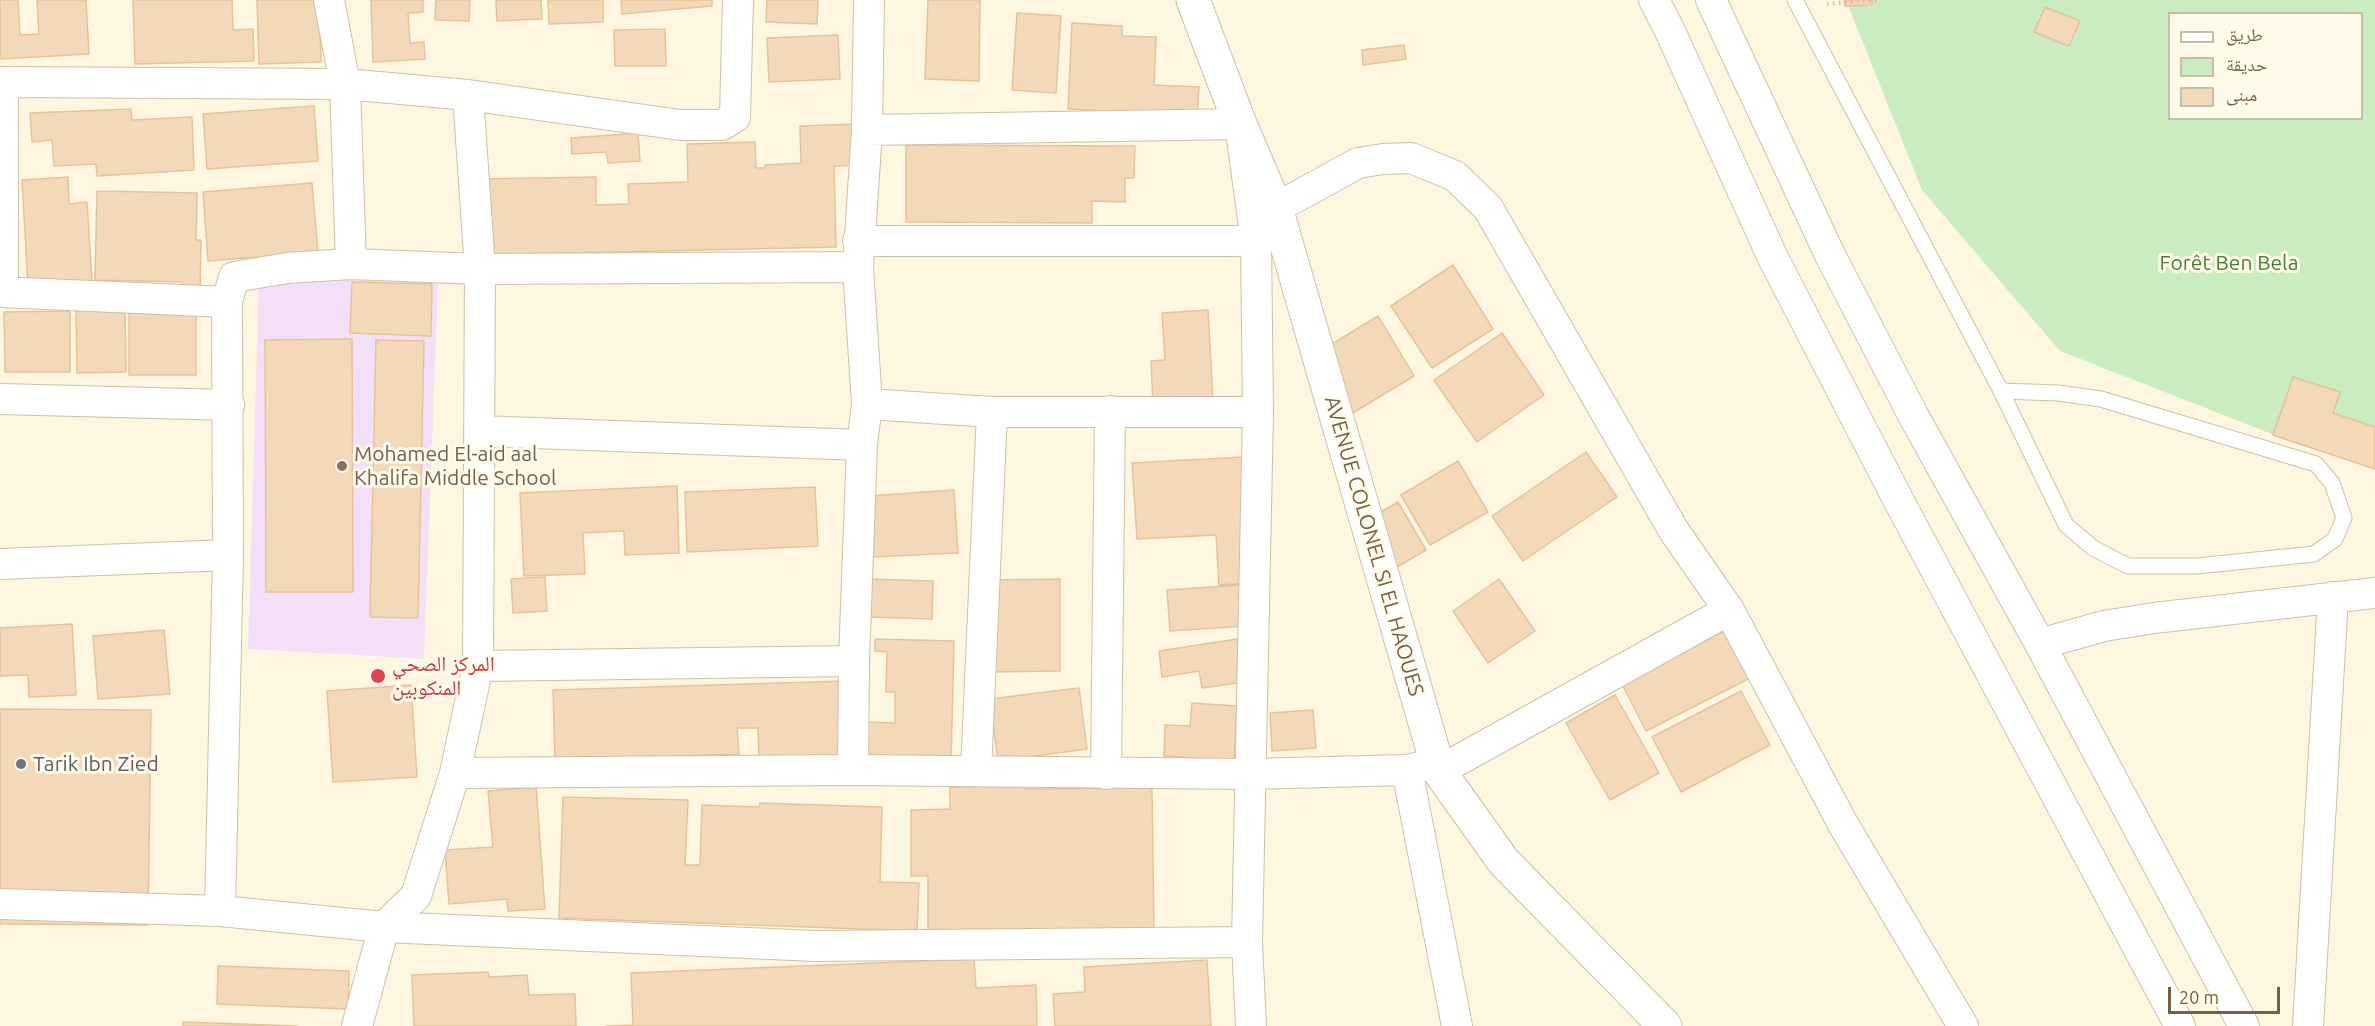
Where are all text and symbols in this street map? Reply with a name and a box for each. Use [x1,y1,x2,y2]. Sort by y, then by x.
legend [2168,12,2363,120]
text: طريق [2226,24,2263,44]
text: حديقة [2226,54,2267,74]
text: مبنى [2226,84,2257,104]
park label: Forêt Ben Bela [2160,250,2298,276]
street label: AVENUE COLONEL SI EL HAOUES [1319,393,1429,699]
place label: Mohamed El-aid aal Khalifa Middle School [354,441,556,491]
marker: Mohamed El-aid aal Khalifa Middle School [335,459,349,473]
place label: المركز الصحي المنكوبين [392,651,495,701]
marker: المركز الصحي المنكوبين [369,667,387,685]
place label: Tarik Ibn Zied [33,751,159,777]
marker: Tarik Ibn Zied [14,757,28,771]
scale bar [2171,975,2284,1013]
text: 20 m [2179,987,2219,1007]

